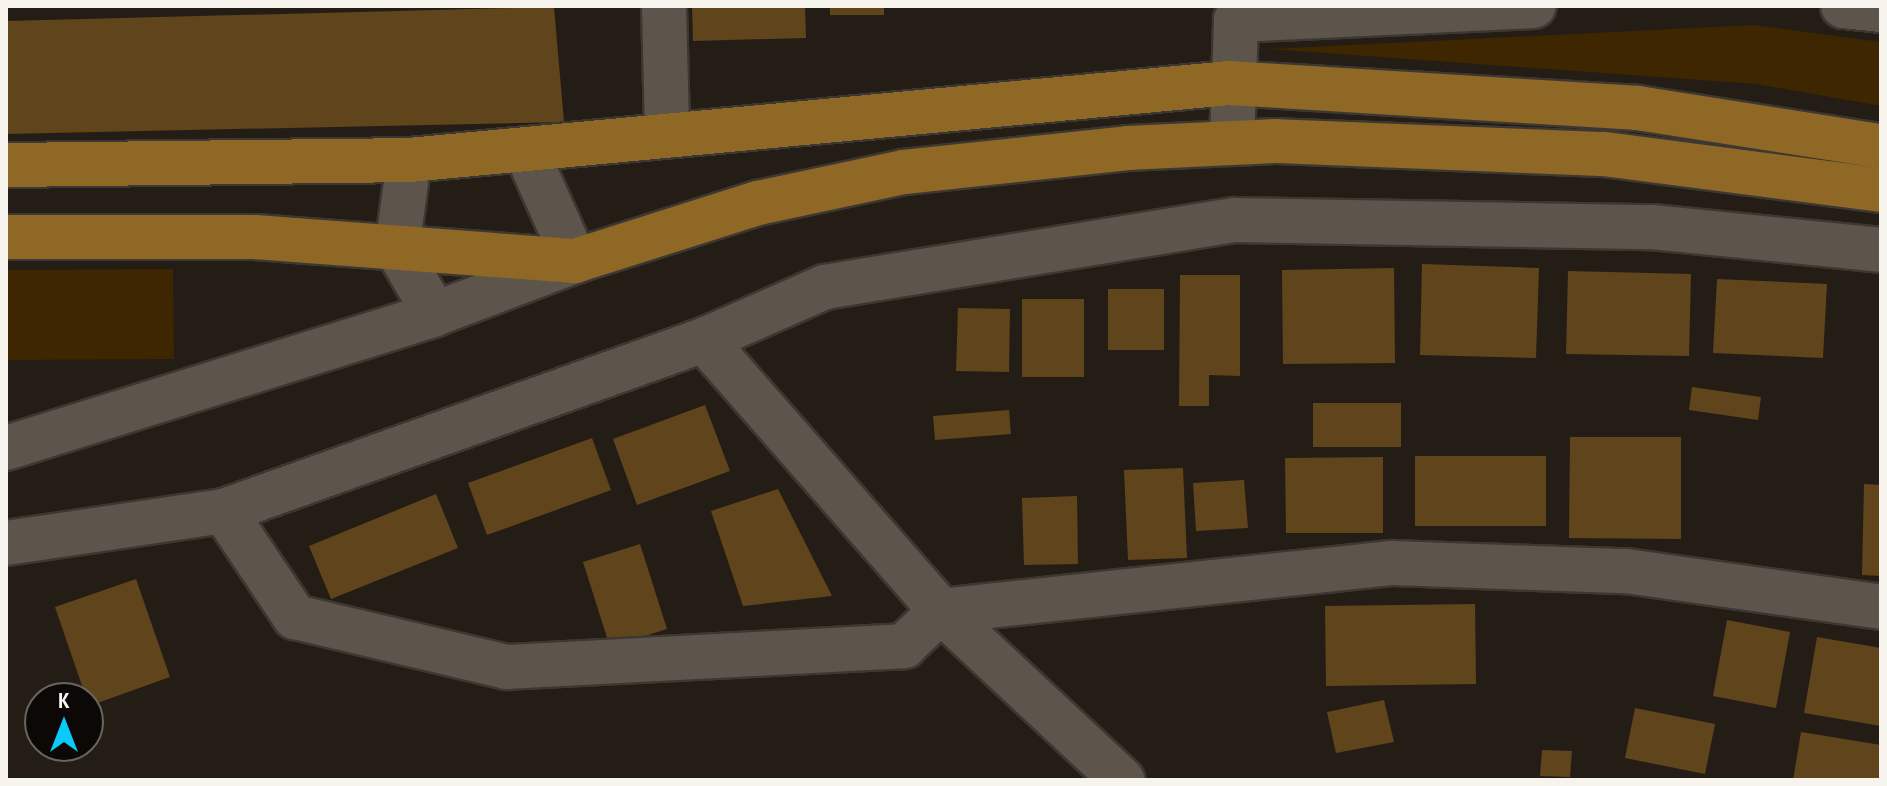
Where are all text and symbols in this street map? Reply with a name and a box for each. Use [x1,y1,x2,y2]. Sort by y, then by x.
north arrow [24,682,104,762]
text: K [58,686,70,714]

